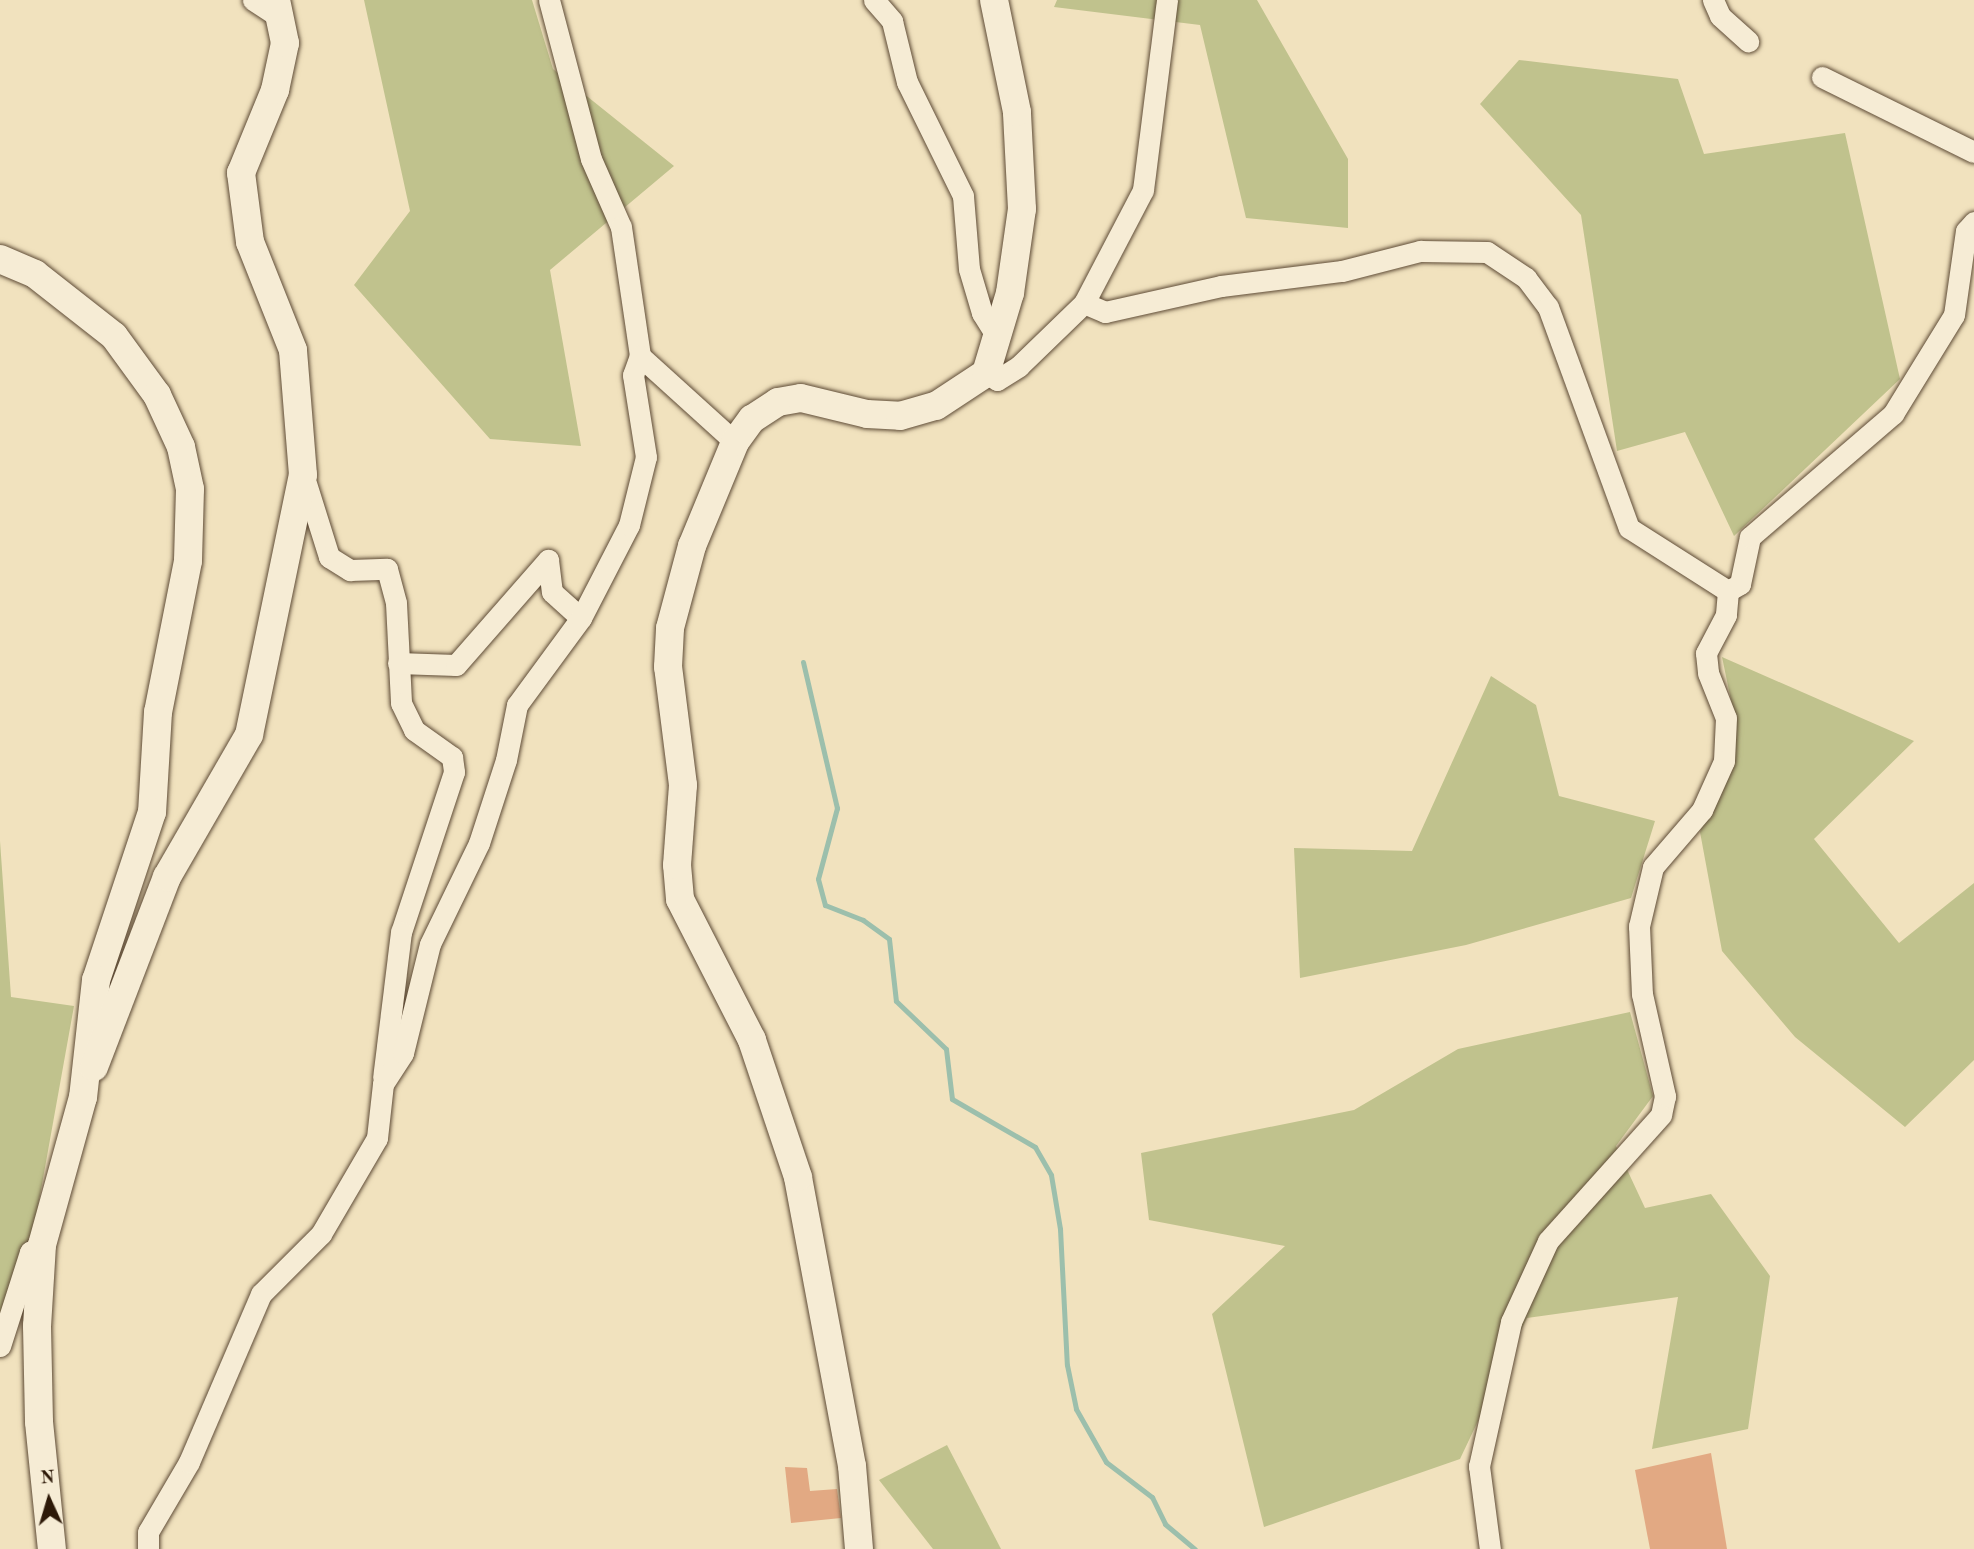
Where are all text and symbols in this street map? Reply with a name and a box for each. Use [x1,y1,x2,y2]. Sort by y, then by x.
north arrow [14,1465,84,1535]
text: N [40,1469,55,1489]

